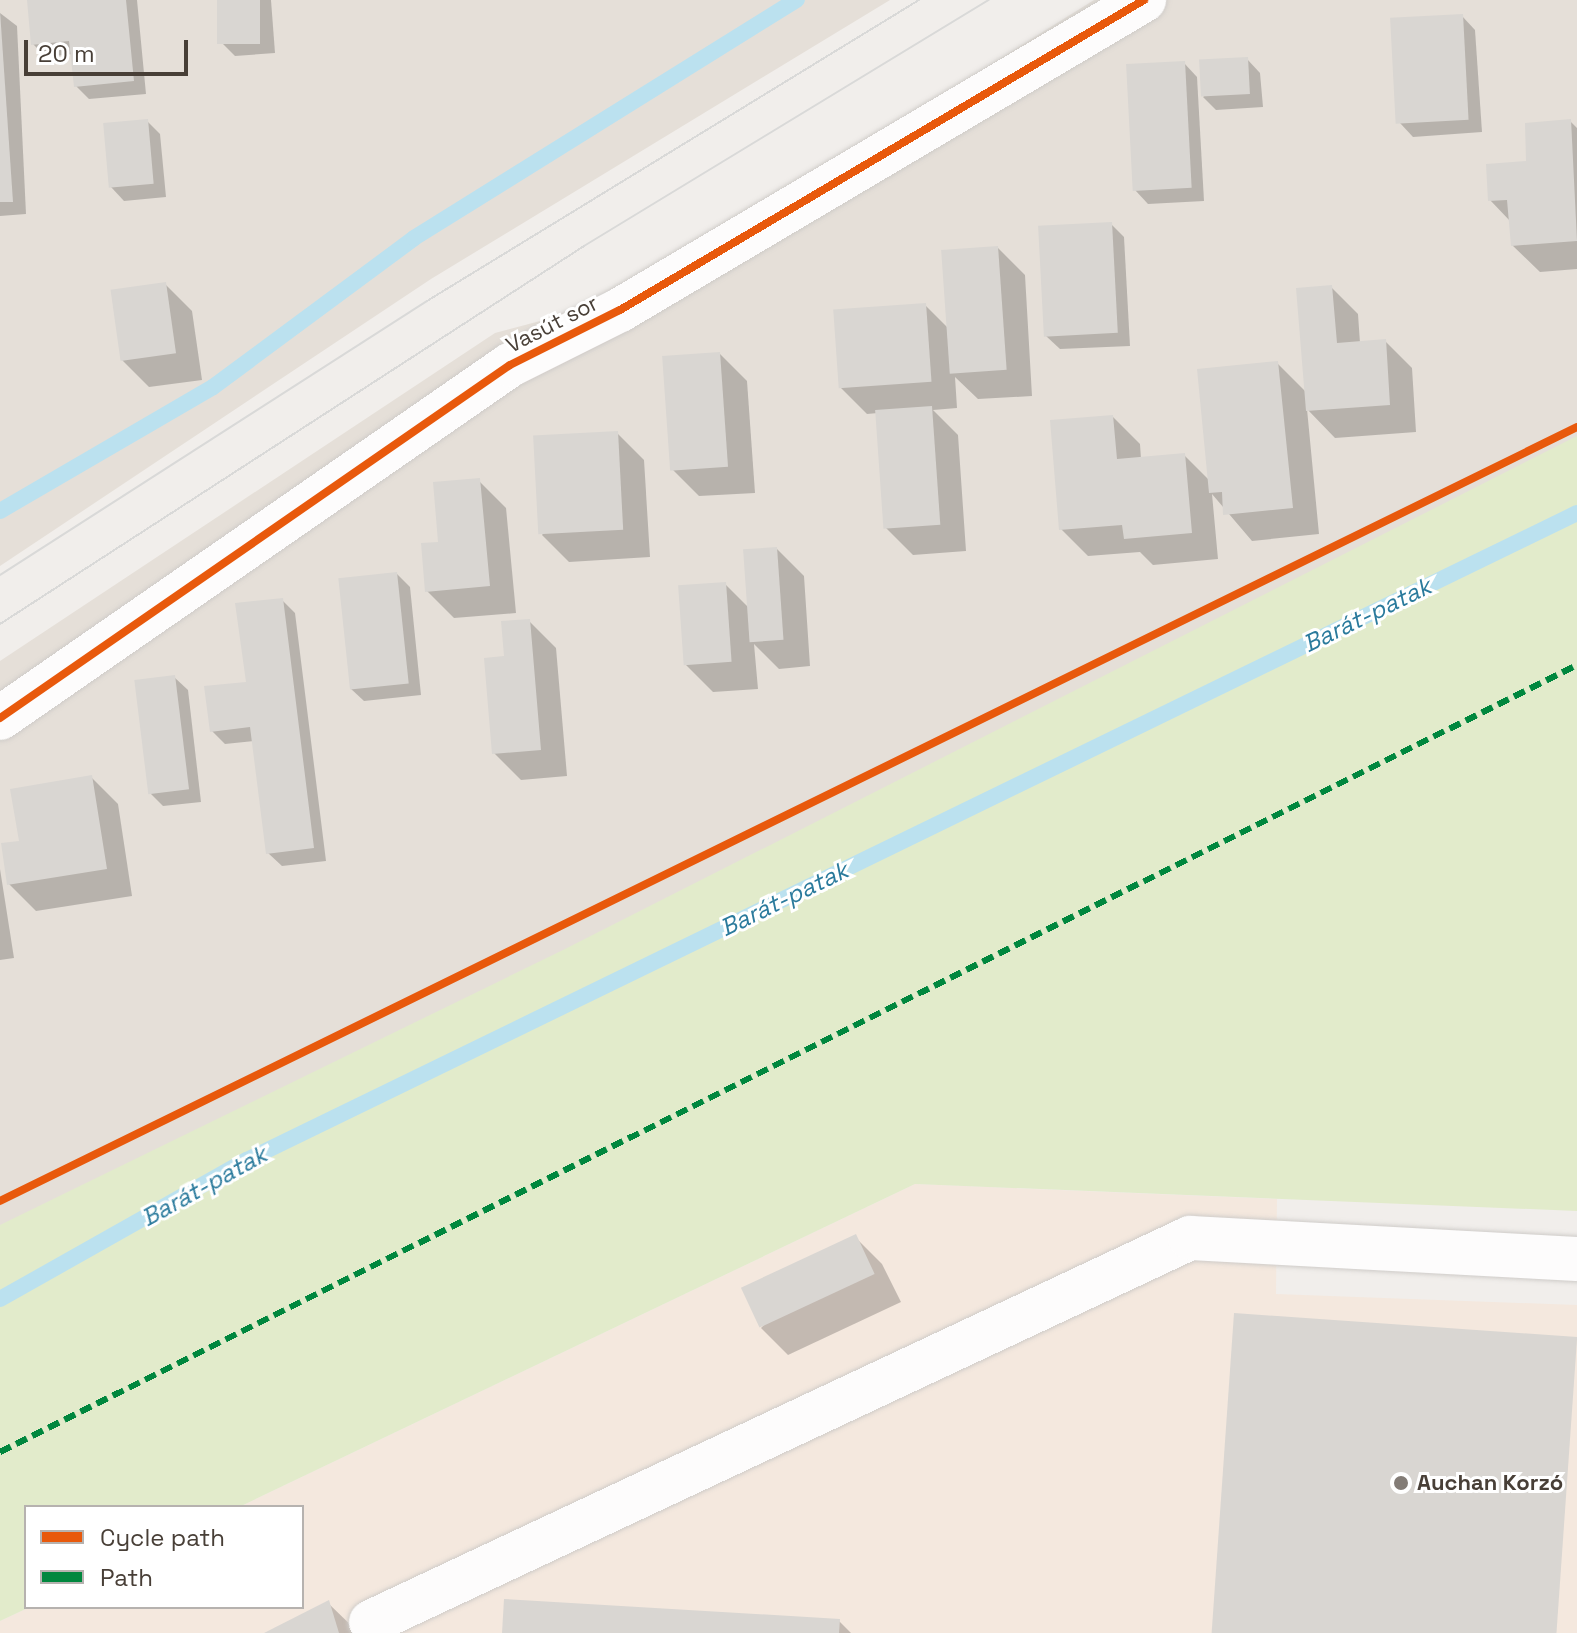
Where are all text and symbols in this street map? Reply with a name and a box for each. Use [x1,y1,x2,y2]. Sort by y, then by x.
scale bar [28,24,192,74]
text: 20 m [38,38,95,69]
street label: Vasút sor [502,290,602,358]
water label: Barát-patak [1298,572,1436,658]
water label: Barát-patak [715,856,853,942]
water label: Barát-patak [136,1140,272,1232]
place label: Auchan Korzó [1417,1470,1563,1496]
marker: Auchan Korzó [1392,1474,1410,1492]
legend [24,1505,304,1609]
text: Cycle path [100,1522,225,1553]
text: Path [100,1562,153,1593]

